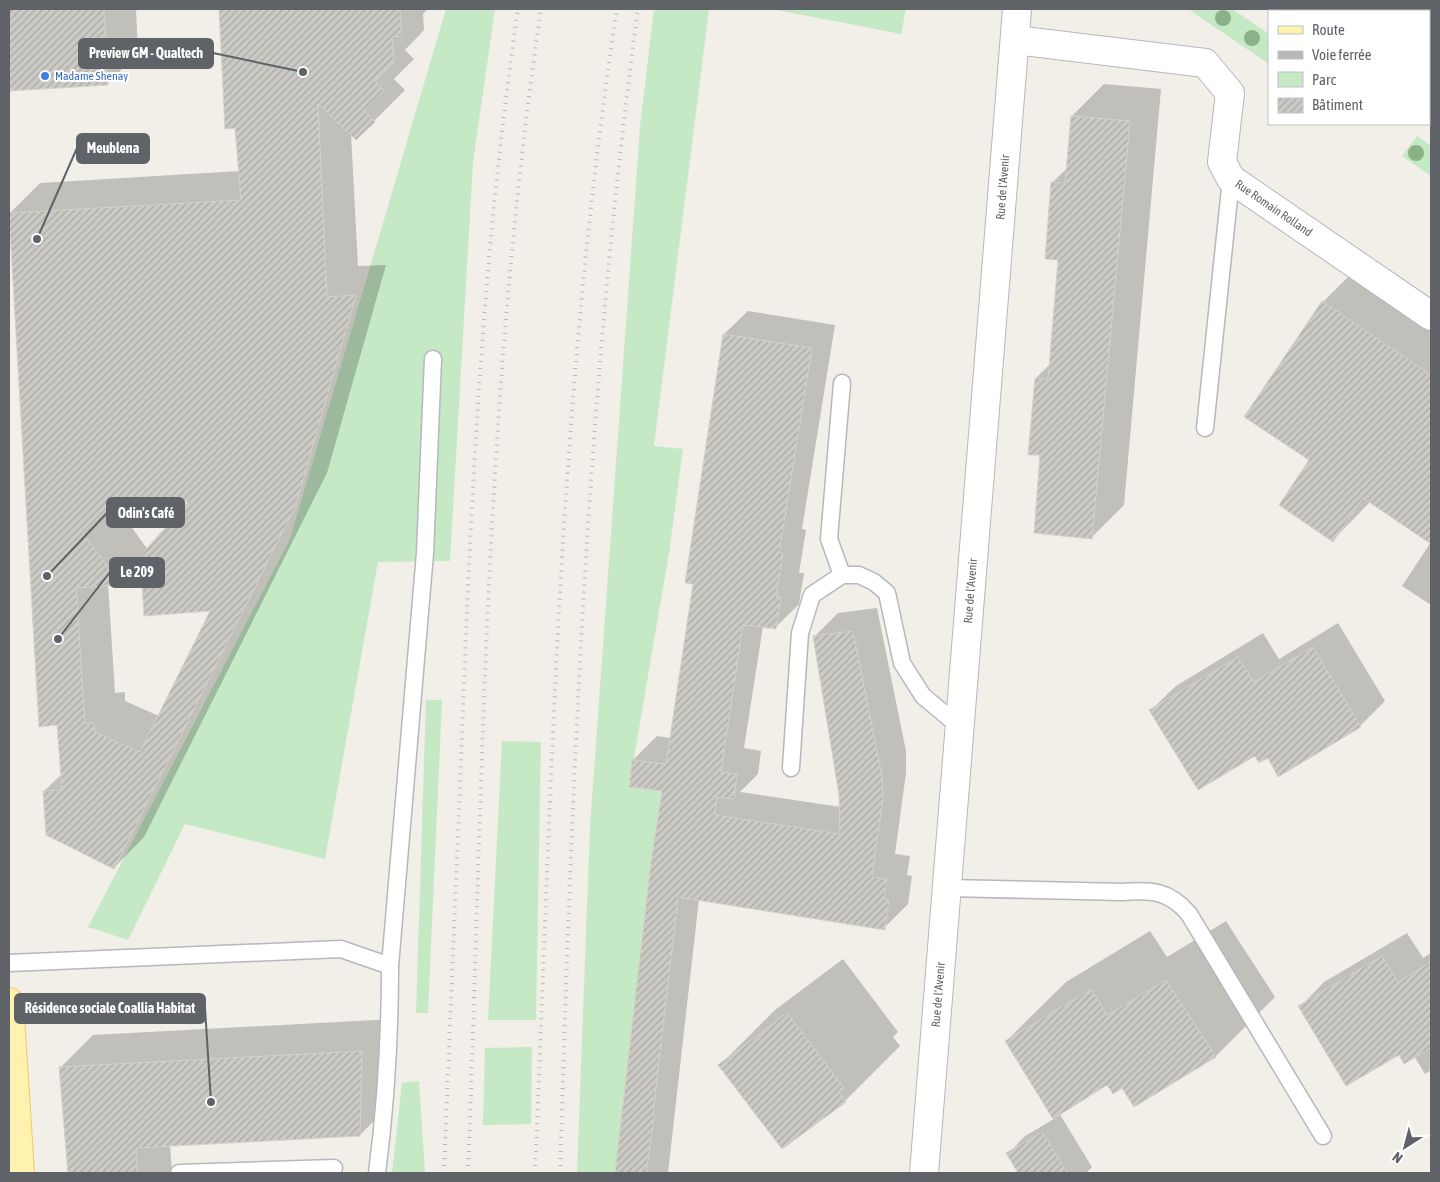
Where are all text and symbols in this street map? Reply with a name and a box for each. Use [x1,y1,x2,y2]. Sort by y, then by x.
legend [1268,10,1430,125]
text: Route [1312,21,1345,38]
callout: Preview GM - Qualtech [79,39,213,68]
text: Preview GM - Qualtech [89,45,203,61]
text: Voie ferrée [1312,46,1372,63]
place label: Madame Shenay [55,69,128,83]
marker: Madame Shenay [39,70,51,82]
text: Parc [1312,71,1336,88]
text: Bâtiment [1312,96,1363,113]
callout: Meublena [77,134,149,163]
text: Meublena [87,140,140,156]
street label: Rue de l'Avenir [993,154,1012,220]
street label: Rue Romain Rolland [1233,177,1315,240]
callout: Odin's Café [107,498,184,527]
text: Odin's Café [118,505,174,521]
street label: Rue de l'Avenir [961,557,980,624]
callout: Le 209 [110,558,164,587]
text: Le 209 [120,564,154,580]
street label: Rue de l'Avenir [929,961,948,1028]
callout: Résidence sociale Coallia Habitat [15,994,205,1023]
text: Résidence sociale Coallia Habitat [25,1000,195,1016]
north arrow [1380,1122,1430,1172]
text: N [1389,1149,1405,1166]

